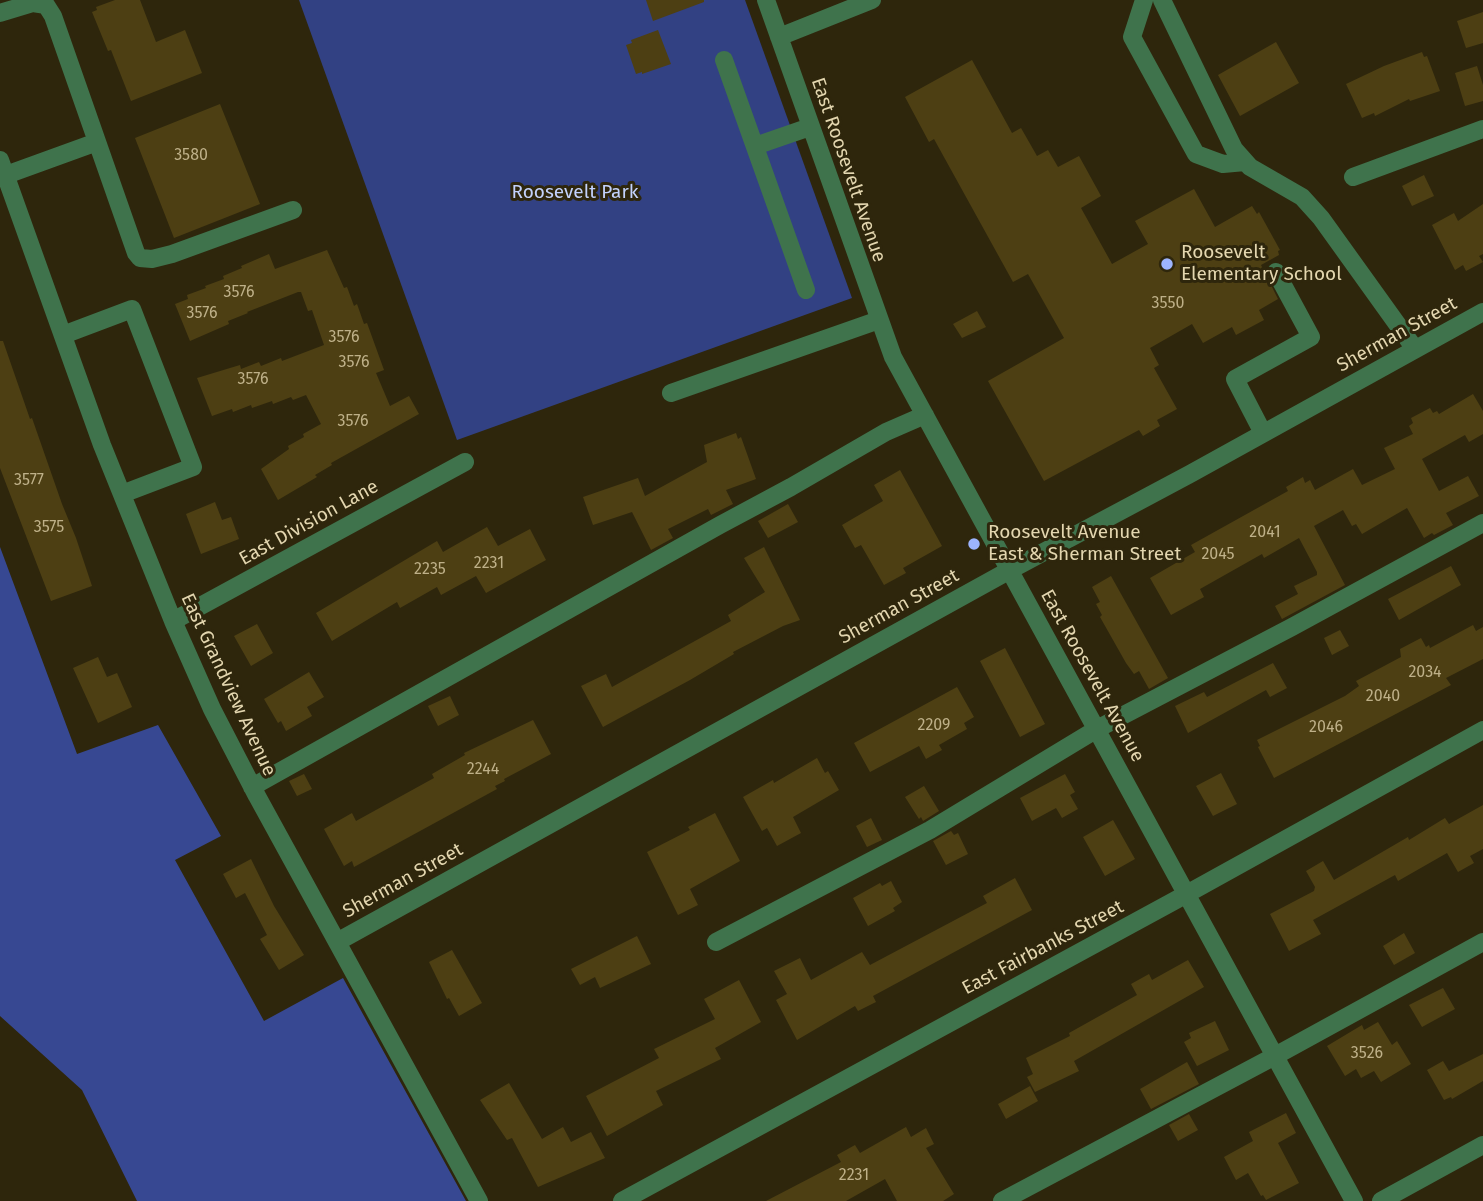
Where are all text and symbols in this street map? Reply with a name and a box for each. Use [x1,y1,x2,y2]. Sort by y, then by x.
street label: East Roosevelt Avenue [806,75,890,265]
house number: 3580 [174,146,208,166]
park label: Roosevelt Park [511,182,639,204]
place label: Roosevelt Elementary School [1181,242,1342,286]
marker: Roosevelt Elementary School [1159,256,1175,272]
house number: 3576 [224,283,254,303]
street label: Sherman Street [1333,293,1461,377]
house number: 3550 [1152,294,1184,314]
house number: 3576 [187,304,217,324]
house number: 3576 [329,328,359,348]
house number: 3576 [339,353,369,373]
house number: 3576 [238,370,268,390]
house number: 3576 [338,412,368,432]
house number: 3577 [14,471,44,491]
street label: East Division Lane [235,475,383,571]
house number: 3575 [34,518,64,538]
place label: Roosevelt Avenue East & Sherman Street [988,522,1181,566]
house number: 2041 [1249,523,1281,543]
marker: Roosevelt Avenue East & Sherman Street [966,536,982,552]
house number: 2045 [1201,545,1235,565]
house number: 2231 [474,554,504,574]
house number: 2235 [414,560,446,580]
street label: Sherman Street [835,565,963,649]
street label: East Roosevelt Avenue [1035,586,1149,766]
street label: East Grandview Avenue [176,590,280,780]
house number: 2034 [1408,663,1442,683]
house number: 2040 [1366,687,1400,707]
house number: 2209 [917,716,951,736]
house number: 2046 [1309,718,1343,738]
house number: 2244 [467,760,499,780]
street label: Sherman Street [339,839,467,923]
street label: East Fairbanks Street [958,896,1128,1000]
house number: 3526 [1351,1044,1383,1064]
house number: 2231 [839,1166,869,1186]

